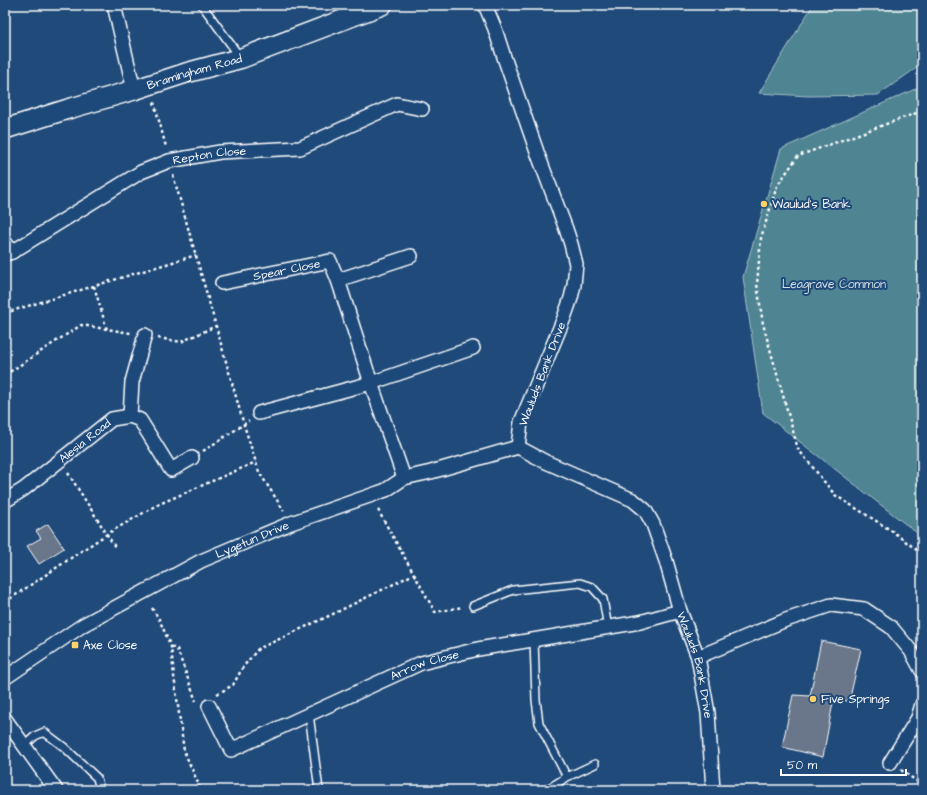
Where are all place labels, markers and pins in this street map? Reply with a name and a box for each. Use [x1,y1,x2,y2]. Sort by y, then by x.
place label: Waulud's Bank [772,196,851,213]
marker: Waulud's Bank [759,199,769,209]
place label: Axe Close [83,637,138,654]
marker: Axe Close [70,640,80,650]
place label: Five Springs [821,691,890,709]
marker: Five Springs [808,694,818,704]

